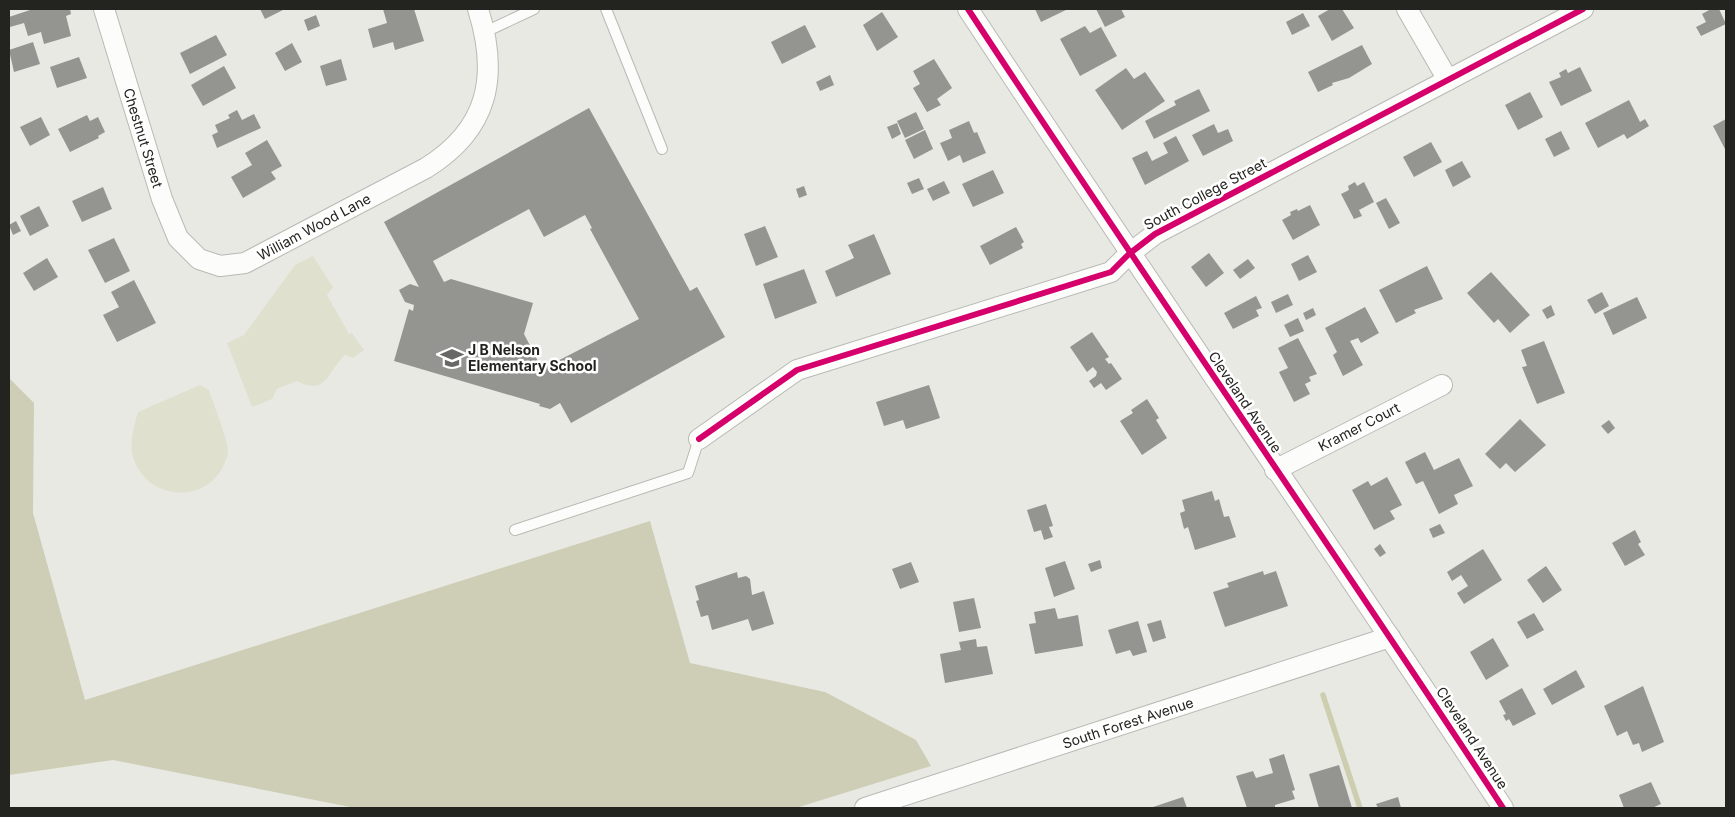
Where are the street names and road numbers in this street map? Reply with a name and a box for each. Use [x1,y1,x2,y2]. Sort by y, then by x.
street label: Chestnut Street [120,86,167,190]
street label: South College Street [1141,154,1269,233]
street label: William Wood Lane [254,189,373,264]
street label: Cleveland Avenue [1205,348,1286,456]
street label: Kramer Court [1315,399,1403,454]
street label: Cleveland Avenue [1433,683,1512,792]
street label: South Forest Avenue [1060,693,1196,752]

